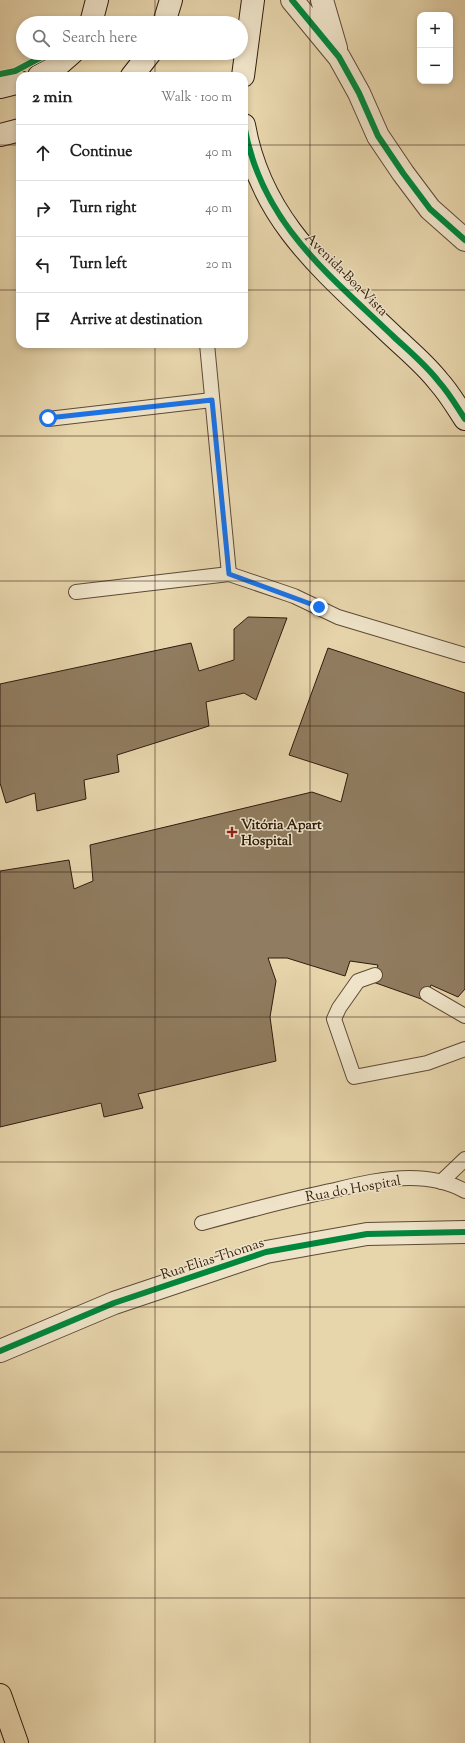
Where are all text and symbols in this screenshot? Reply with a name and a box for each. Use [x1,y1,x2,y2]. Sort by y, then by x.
map controls [417,12,453,84]
button: + [417,12,453,48]
search box [16,16,248,60]
icon: search [30,27,52,49]
text: Search here [62,28,137,49]
button: − [417,48,453,84]
text: 2 min [32,86,73,110]
text: Walk · 100 m [161,89,232,107]
icon: ahead [32,142,54,164]
text: Continue [70,142,132,163]
text: 40 m [205,144,232,162]
icon: right [32,198,54,220]
text: Turn right [70,198,136,219]
text: 40 m [205,200,232,218]
street label: Avenida Boa Vista [299,229,392,322]
icon: left [32,254,54,276]
text: Turn left [70,254,127,275]
text: 20 m [206,256,232,274]
icon: arrive [32,310,54,332]
text: Arrive at destination [70,310,203,331]
route start [39,409,57,427]
route end [310,598,328,616]
place label: Vitória Apart Hospital [241,816,322,852]
marker: Vitória Apart Hospital [226,826,238,838]
street label: Rua do Hospital [304,1172,403,1208]
street label: Rua Elias Thomas [158,1234,267,1286]

